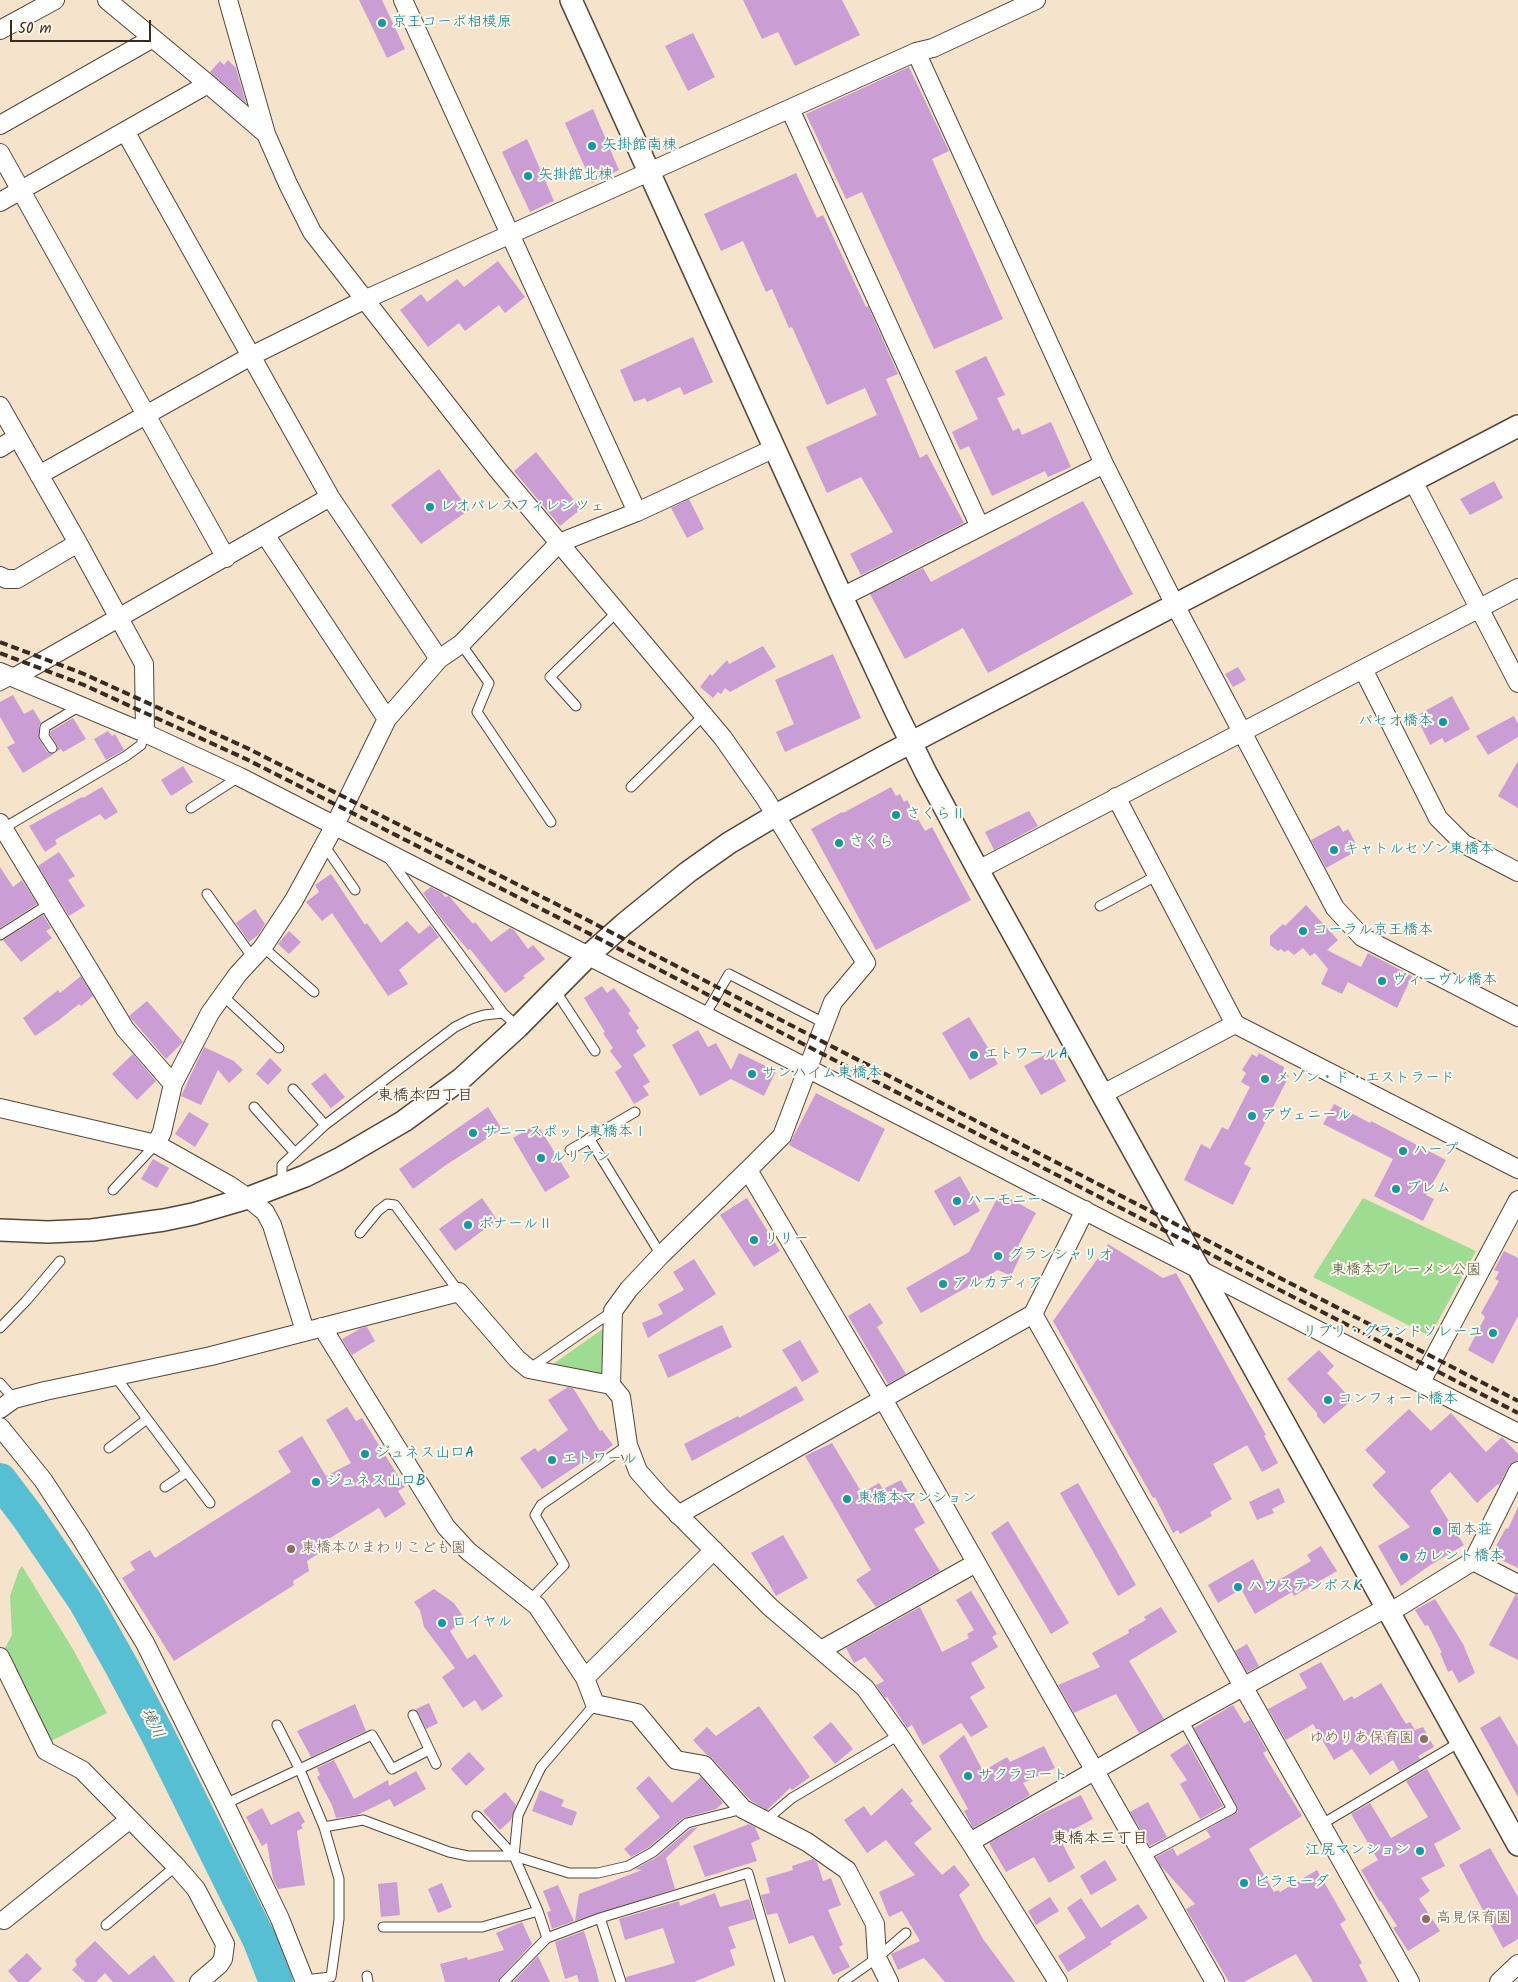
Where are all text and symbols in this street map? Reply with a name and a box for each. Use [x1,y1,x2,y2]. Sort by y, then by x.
scale bar [12,10,154,42]
place label: 京王コーポ相模原 [392,14,512,32]
text: 50 m [18,17,52,41]
marker: 京王コーポ相模原 [376,17,388,29]
place label: 矢掛館南棟 [602,137,677,155]
marker: 矢掛館南棟 [586,140,598,152]
place label: 矢掛館北棟 [538,167,613,185]
marker: 矢掛館北棟 [522,170,534,182]
place label: レオパレスフィレンツェ [440,498,605,516]
marker: レオパレスフィレンツェ [424,501,436,513]
place label: パセオ橋本 [1358,713,1433,731]
marker: パセオ橋本 [1437,716,1449,728]
place label: さくらⅡ [906,806,966,824]
marker: さくらⅡ [890,809,902,821]
place label: さくら [849,834,894,852]
marker: さくら [833,837,845,849]
place label: キャトルセゾン東橋本 [1344,841,1494,859]
marker: キャトルセゾン東橋本 [1328,844,1340,856]
place label: コーラル京王橋本 [1313,922,1433,940]
marker: コーラル京王橋本 [1297,925,1309,937]
place label: ヴィーヴル橋本 [1392,972,1497,990]
marker: ヴィーヴル橋本 [1376,975,1388,987]
place label: エトワールA [984,1046,1068,1064]
marker: エトワールA [968,1049,980,1061]
place label: サンハイム東橋本 [762,1065,882,1083]
marker: サンハイム東橋本 [746,1068,758,1080]
place label: メゾン・ド・エストラード [1275,1070,1455,1088]
marker: メゾン・ド・エストラード [1259,1073,1271,1085]
district label: 東橋本四丁目 [377,1087,473,1107]
place label: アヴェニール [1262,1107,1352,1125]
marker: アヴェニール [1246,1110,1258,1122]
place label: サニースポット東橋本Ⅰ [483,1124,648,1142]
marker: サニースポット東橋本Ⅰ [467,1127,479,1139]
place label: ハープ [1413,1142,1458,1160]
marker: ハープ [1397,1145,1409,1157]
place label: ルリアン [551,1149,611,1167]
marker: ルリアン [535,1152,547,1164]
place label: ブレム [1406,1180,1451,1198]
marker: ブレム [1390,1183,1402,1195]
place label: ハーモニー [967,1192,1042,1210]
marker: ハーモニー [951,1195,963,1207]
place label: ボナールⅡ [478,1216,553,1234]
marker: ボナールⅡ [462,1219,474,1231]
place label: リリー [764,1231,809,1249]
marker: リリー [748,1234,760,1246]
place label: グランシャリオ [1008,1247,1113,1265]
marker: グランシャリオ [992,1250,1004,1262]
park label: 東橋本ブレーメン公園 [1331,1262,1481,1280]
place label: アルカディア [953,1275,1043,1293]
marker: アルカディア [937,1278,949,1290]
place label: リブリ・グランドソレーユ [1302,1324,1483,1342]
marker: リブリ・グランドソレーユ [1487,1327,1499,1339]
place label: コンフォート橋本 [1338,1391,1458,1409]
marker: コンフォート橋本 [1322,1394,1334,1406]
place label: ジュネス山口A [375,1445,474,1463]
marker: ジュネス山口A [359,1448,371,1460]
place label: エトワール [562,1451,637,1469]
marker: エトワール [546,1454,558,1466]
place label: ジュネス山口B [326,1473,426,1491]
marker: ジュネス山口B [310,1476,322,1488]
place label: 東橋本マンション [857,1490,977,1508]
marker: 東橋本マンション [841,1493,853,1505]
place label: 岡本荘 [1447,1522,1492,1540]
marker: 岡本荘 [1431,1525,1443,1537]
place label: 東橋本ひまわりこども園 [301,1540,466,1558]
marker: 東橋本ひまわりこども園 [285,1543,297,1555]
place label: カレント橋本 [1414,1548,1504,1566]
marker: カレント橋本 [1398,1551,1410,1563]
place label: ハウステンボスK [1248,1578,1362,1596]
marker: ハウステンボスK [1232,1581,1244,1593]
place label: ロイヤル [452,1614,512,1632]
marker: ロイヤル [436,1617,448,1629]
water label: 境川 [135,1705,167,1743]
place label: ゆめりあ保育園 [1309,1730,1414,1748]
marker: ゆめりあ保育園 [1418,1733,1430,1745]
place label: サクラコート [978,1767,1068,1785]
marker: サクラコート [962,1770,974,1782]
district label: 東橋本三丁目 [1052,1830,1148,1850]
place label: 江尻マンション [1305,1842,1410,1860]
marker: 江尻マンション [1414,1845,1426,1857]
place label: ビラモーダ [1254,1874,1329,1892]
marker: ビラモーダ [1238,1877,1250,1889]
place label: 高見保育園 [1436,1910,1511,1928]
marker: 高見保育園 [1420,1913,1432,1925]

